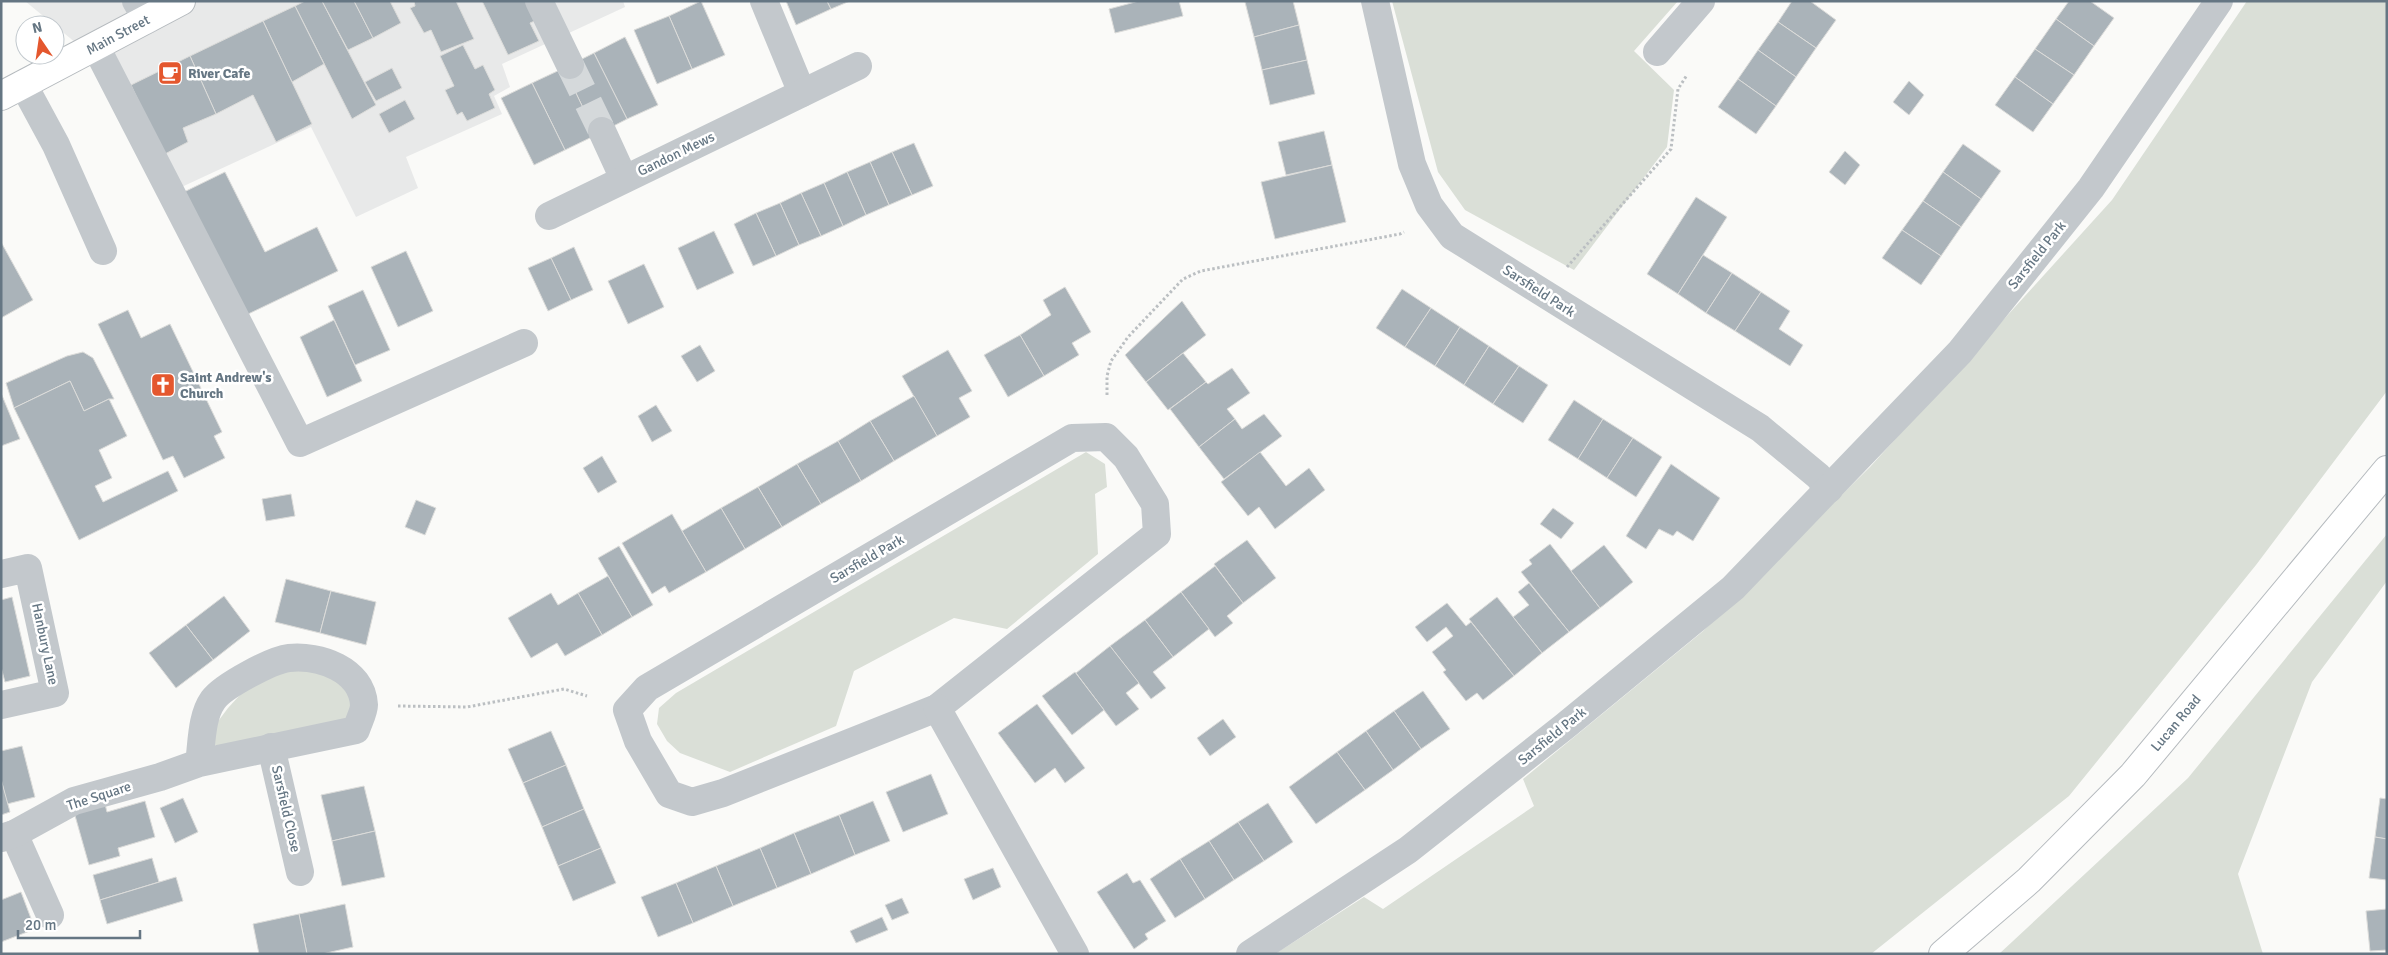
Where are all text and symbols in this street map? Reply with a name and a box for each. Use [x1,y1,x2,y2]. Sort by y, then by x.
street label: Main Street [83,11,153,59]
north arrow [15,15,65,65]
text: N [31,18,44,37]
cafe icon: River Cafe [157,60,183,86]
place label: River Cafe [188,65,251,82]
street label: Gandon Mews [635,128,717,180]
street label: Sarsfield Park [2004,218,2070,292]
street label: Sarsfield Park [1500,261,1578,321]
place label: Saint Andrew's Church [180,369,272,402]
church icon: Saint Andrew's Church [150,372,176,398]
street label: Sarsfield Park [827,531,907,587]
street label: Hanbury Lane [28,602,62,686]
street label: Lucan Road [2147,691,2205,755]
street label: Sarsfield Park [1515,703,1589,769]
street label: Sarsfield Close [268,764,304,854]
street label: The Square [65,778,133,814]
scale bar [18,908,140,940]
text: 20 m [25,916,56,934]

